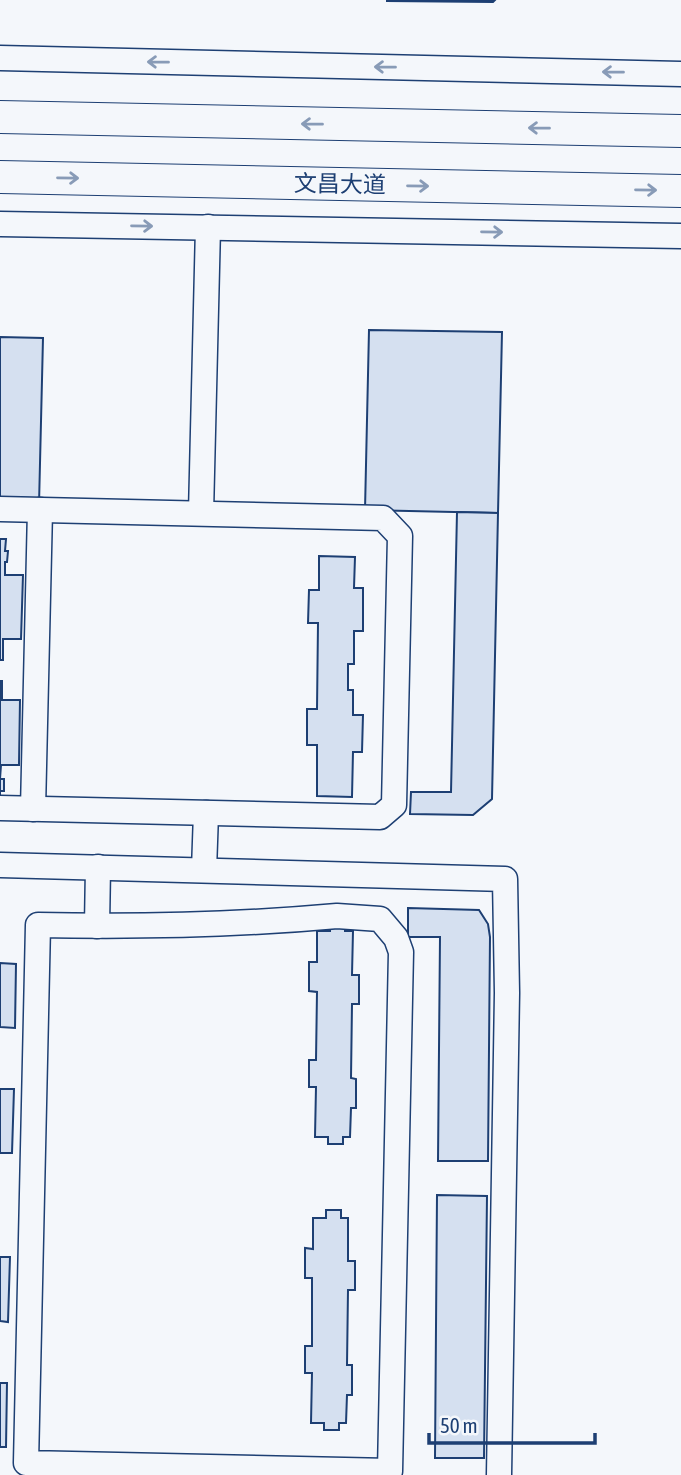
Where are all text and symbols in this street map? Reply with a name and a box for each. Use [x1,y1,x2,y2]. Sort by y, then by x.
one-way arrow [147,55,170,69]
one-way arrow [374,61,397,74]
one-way arrow [602,66,625,79]
one-way arrow [301,117,324,130]
one-way arrow [528,122,551,135]
street label: 文昌大道 [294,170,386,198]
one-way arrow [56,171,79,185]
one-way arrow [406,179,429,192]
one-way arrow [634,184,657,197]
one-way arrow [130,220,153,233]
one-way arrow [480,226,503,239]
scale bar [429,1402,595,1446]
text: 50 m [440,1413,478,1437]

